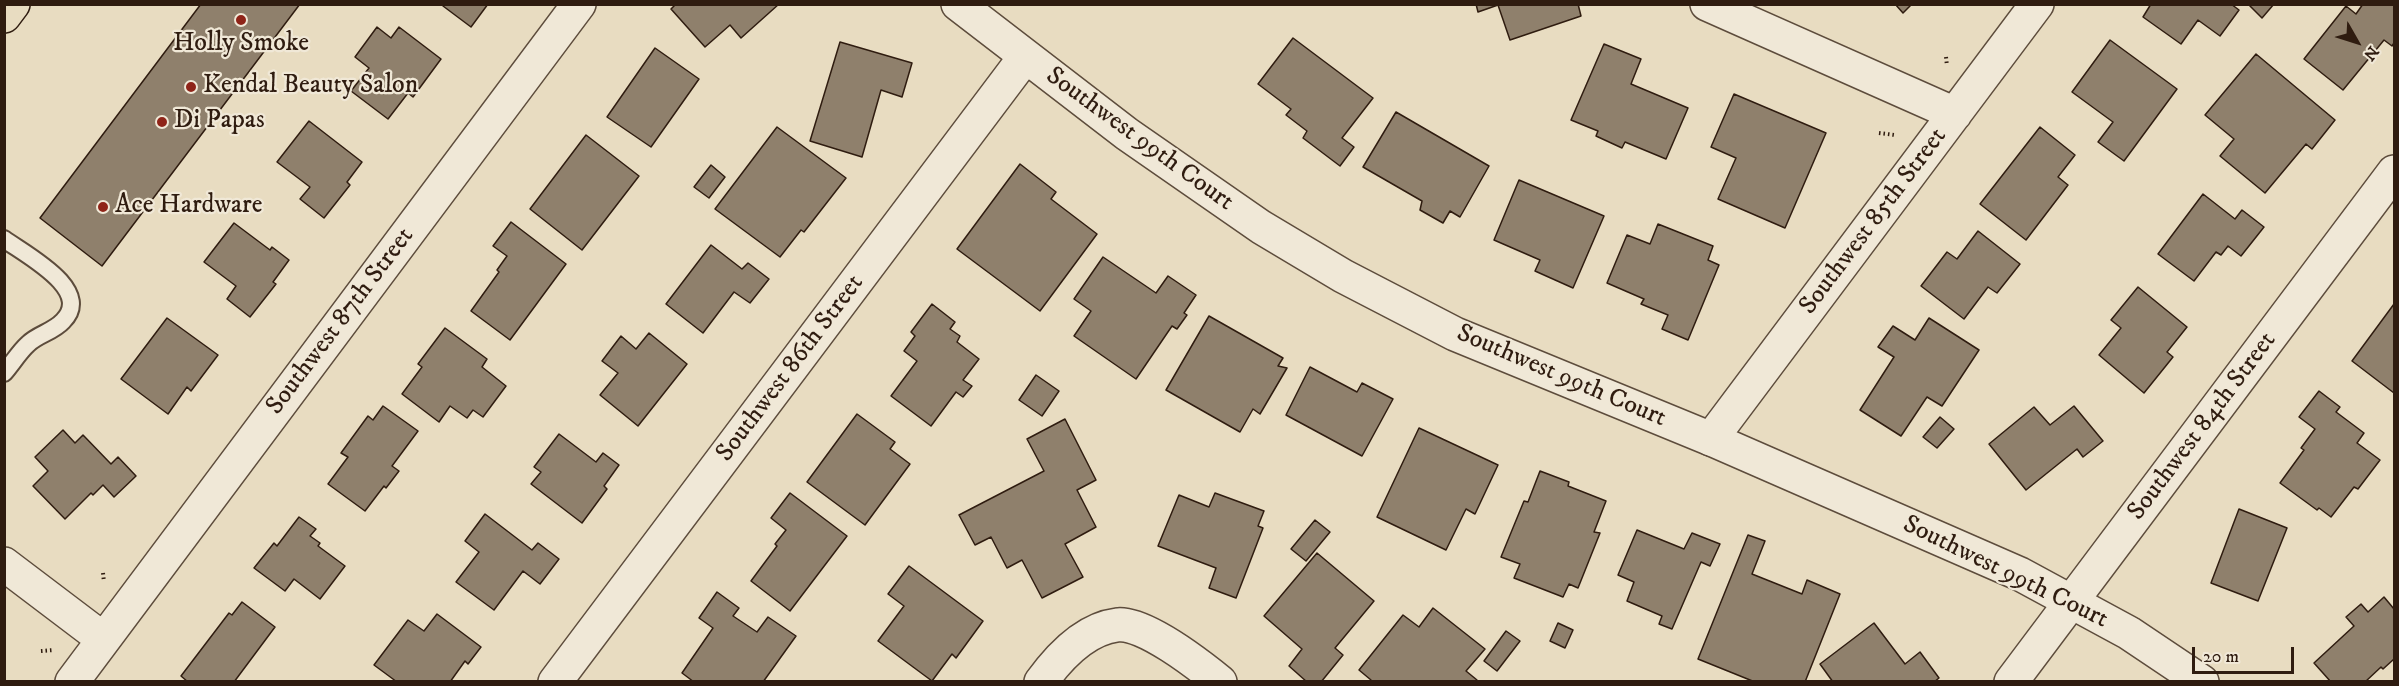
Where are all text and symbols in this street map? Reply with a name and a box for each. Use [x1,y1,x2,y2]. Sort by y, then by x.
north arrow [2327,12,2387,72]
marker: Holly Smoke [234,13,248,27]
place label: Holly Smoke [173,29,309,61]
text: N [2359,42,2383,65]
street label: Southwest 99th Court [1039,61,1239,219]
place label: Kendal Beauty Salon [203,71,418,103]
marker: Kendal Beauty Salon [184,80,198,94]
place label: Di Papas [174,106,265,138]
marker: Di Papas [155,115,169,129]
street label: Southwest 85th Street [1794,123,1954,321]
place label: Ace Hardware [115,191,263,223]
marker: Ace Hardware [96,200,110,214]
street label: Southwest 87th Street [260,222,422,422]
street label: Southwest 86th Street [710,269,872,469]
street label: Southwest 99th Court [1452,319,1670,435]
street label: Southwest 84th Street [2122,327,2284,527]
street label: Southwest 99th Court [1897,510,2113,636]
scale bar [2195,635,2297,673]
text: 20 m [2203,646,2239,668]

